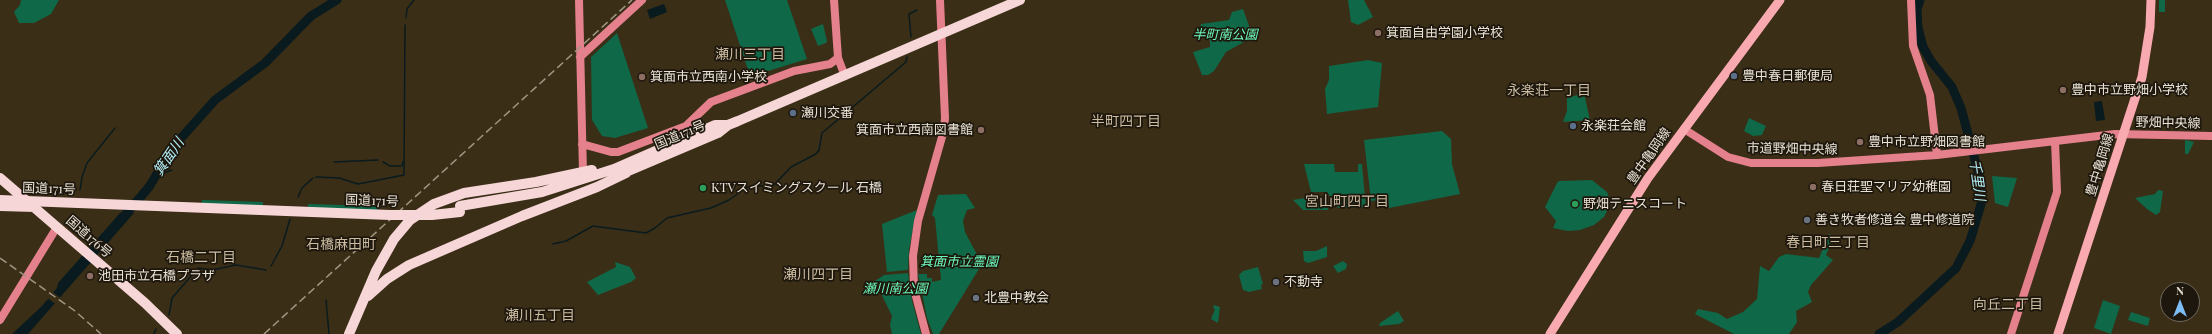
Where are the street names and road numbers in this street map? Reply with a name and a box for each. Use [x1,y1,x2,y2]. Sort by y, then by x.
street label: 野畑中央線 [2135,115,2201,131]
street label: 国道171号 [652,117,708,153]
street label: 豊中亀岡線 [1624,125,1674,187]
street label: 豊中亀岡線 [2083,132,2117,198]
street label: 市道野畑中央線 [1746,140,1838,158]
street label: 国道171号 [22,180,76,198]
street label: 国道171号 [345,192,399,210]
street label: 国道176号 [63,213,115,261]

